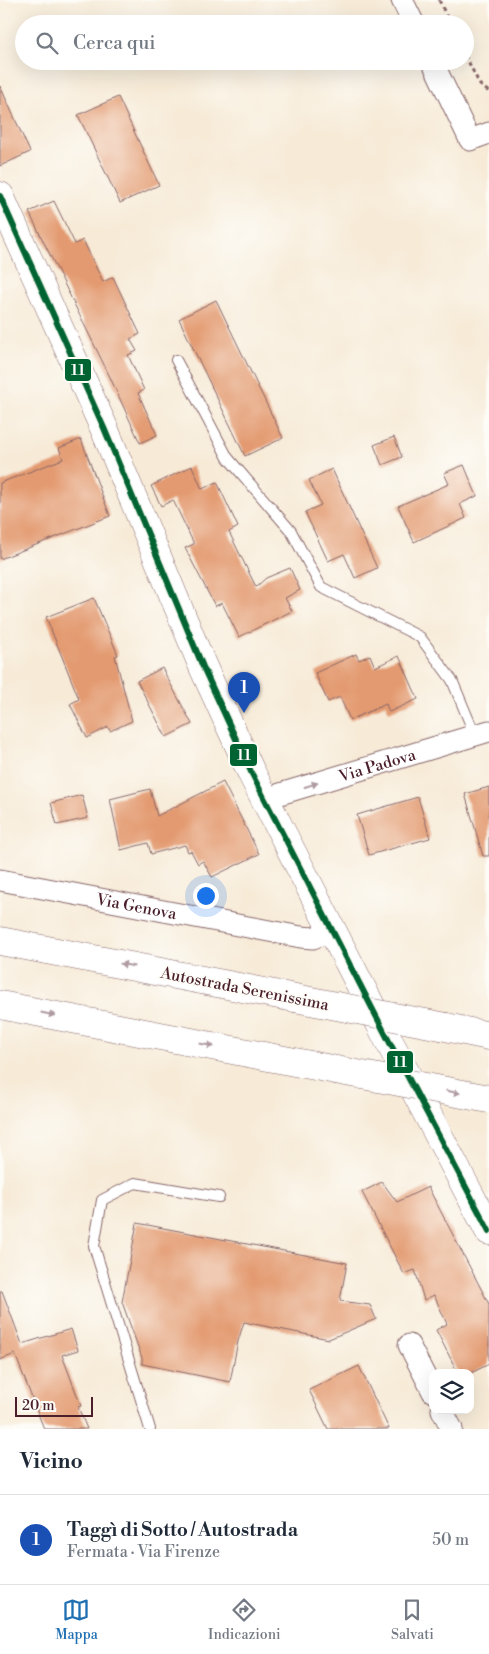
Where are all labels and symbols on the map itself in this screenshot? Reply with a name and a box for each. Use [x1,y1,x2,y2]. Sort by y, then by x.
line badge: 11 [64,358,92,382]
text: 11 [71,362,85,380]
pin: 1 [228,672,260,713]
line badge: 11 [229,743,258,767]
street label: Via Padova [336,744,419,787]
text: 11 [237,747,251,765]
one-way arrow [303,781,318,789]
your location [193,883,219,909]
street label: Via Genova [94,889,179,924]
one-way arrow [119,961,135,969]
street label: Autostrada Serenissima [158,963,332,1015]
one-way arrow [40,1011,56,1019]
one-way arrow [200,1042,216,1050]
line badge: 11 [386,1050,414,1074]
text: 11 [393,1054,407,1072]
one-way arrow [445,1089,461,1097]
scale bar [15,1394,92,1417]

